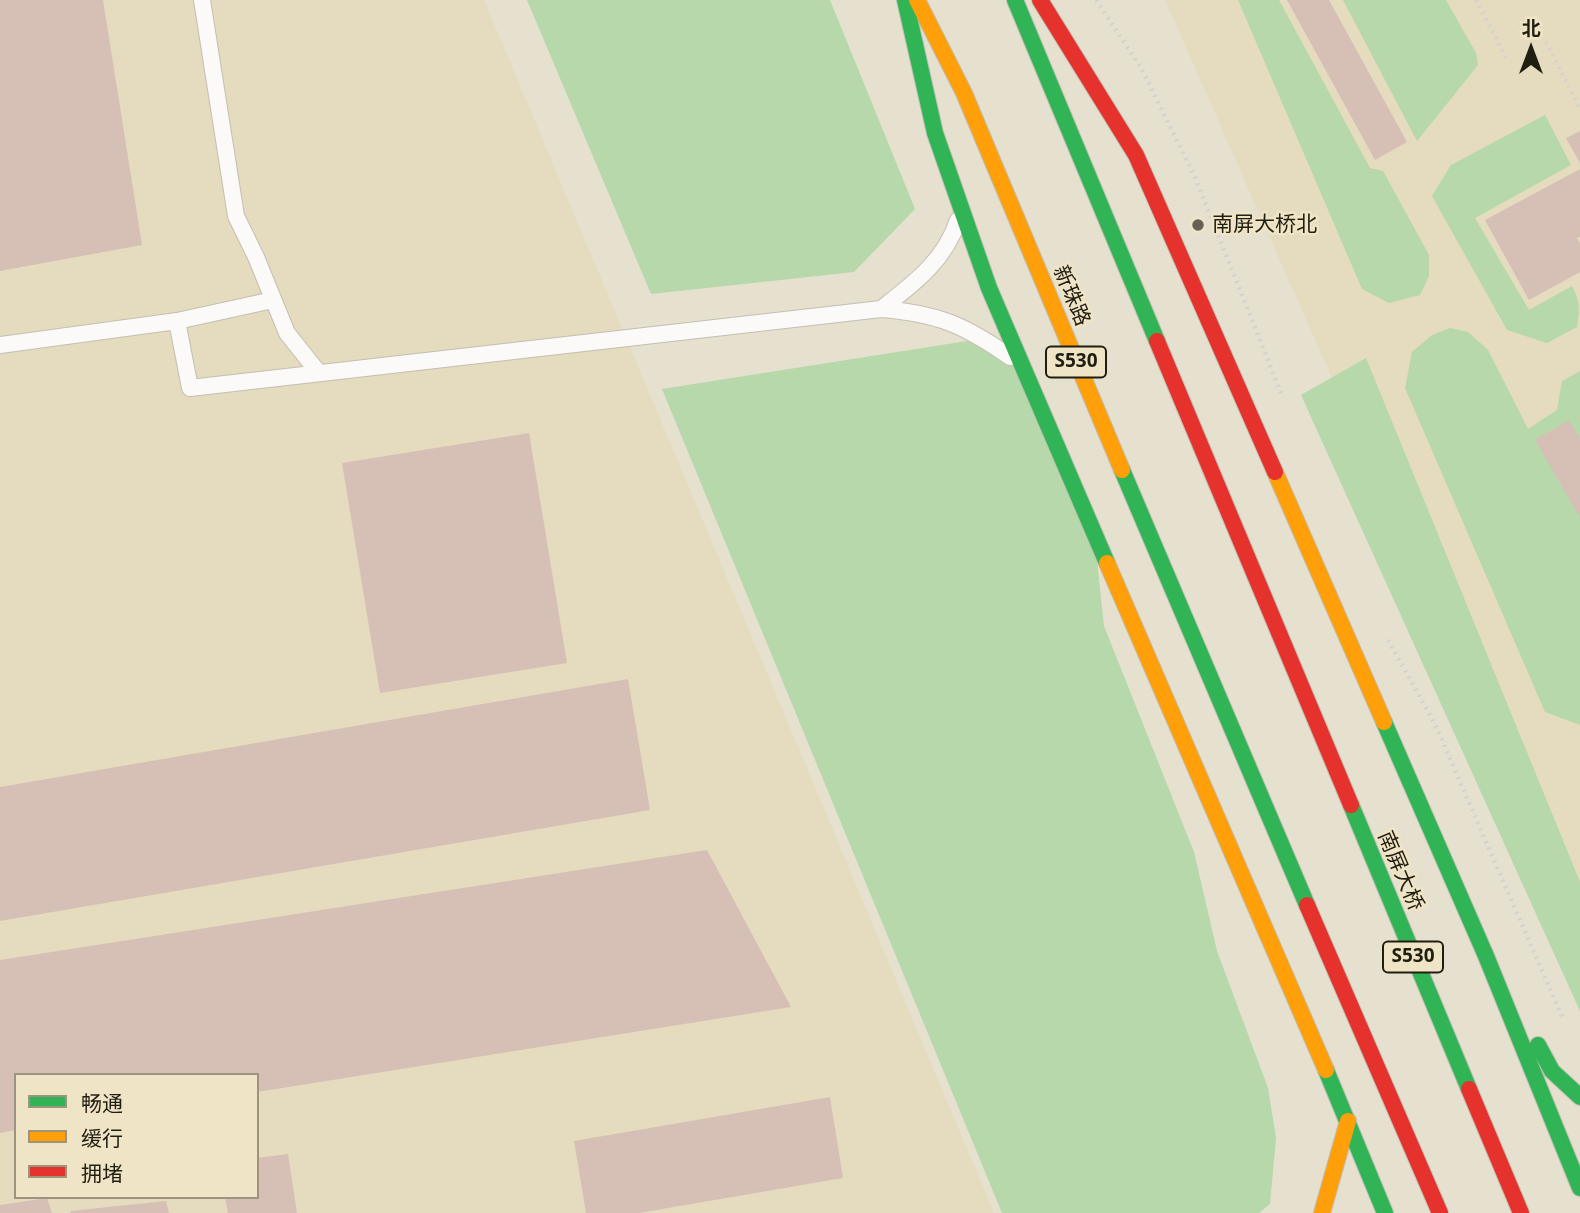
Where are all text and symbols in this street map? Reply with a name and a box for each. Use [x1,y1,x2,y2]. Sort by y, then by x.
north arrow [1496,14,1566,84]
text: 北 [1521,15,1541,41]
place label: 南屏大桥北 [1212,212,1317,238]
marker: 南屏大桥北 [1190,217,1206,233]
street label: 新珠路 [1047,262,1095,330]
road number: S530 [1046,346,1106,378]
street label: 南屏大桥 [1372,827,1428,915]
road number: S530 [1383,942,1443,973]
legend [14,1073,259,1199]
text: 畅通 [81,1089,123,1117]
text: 缓行 [81,1124,123,1152]
text: 拥堵 [81,1159,123,1187]

